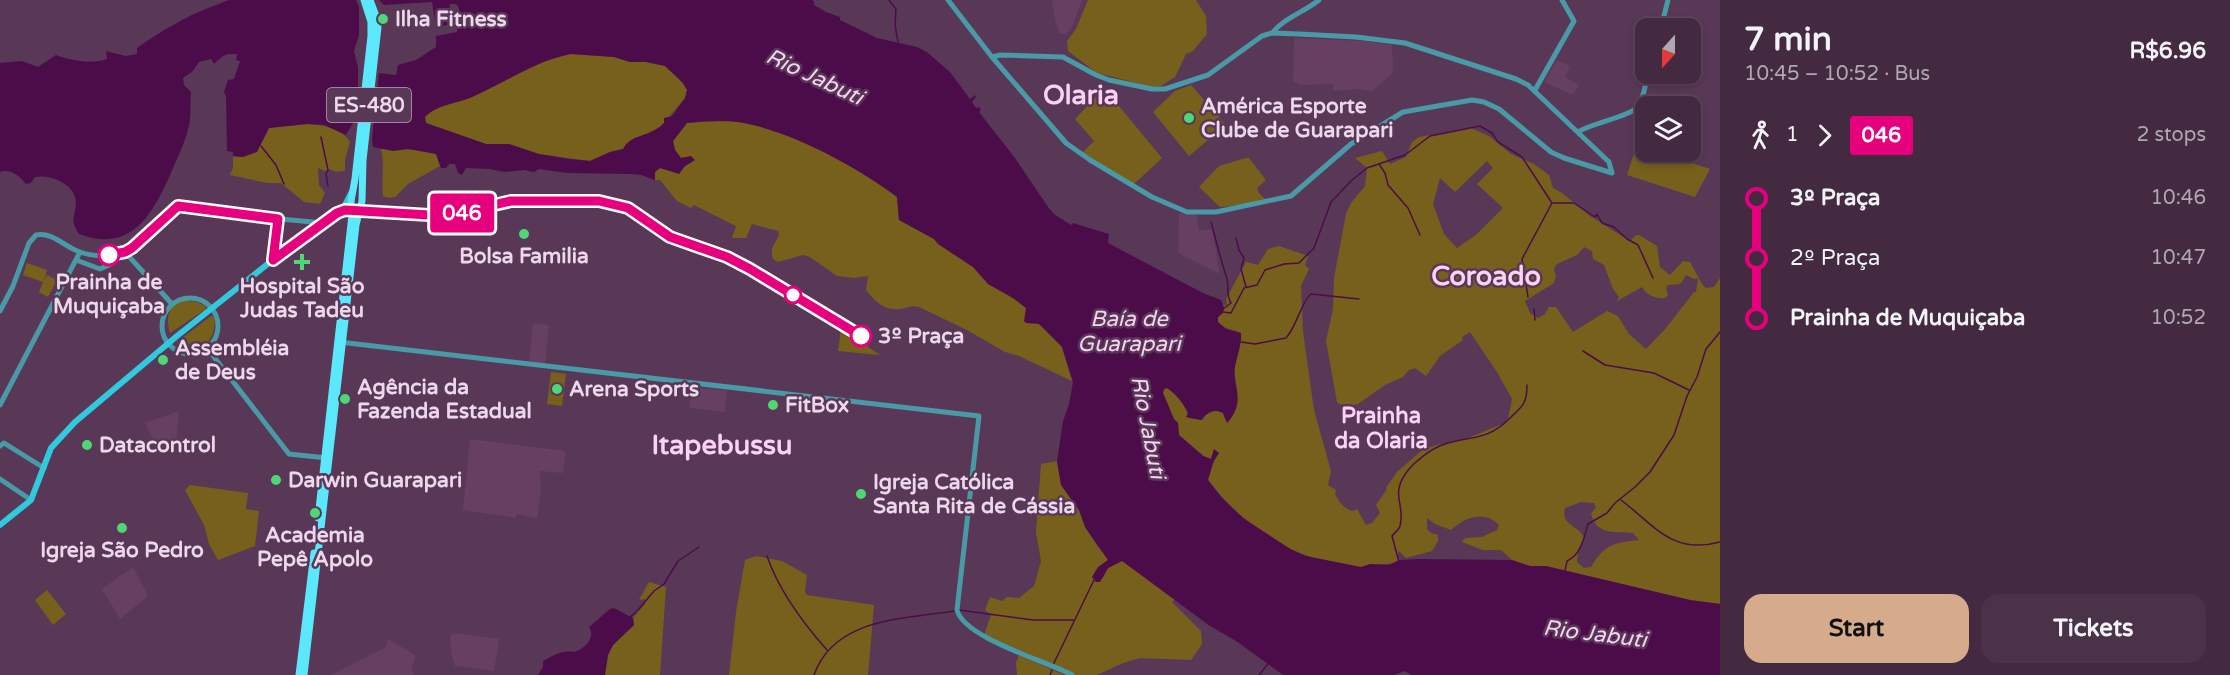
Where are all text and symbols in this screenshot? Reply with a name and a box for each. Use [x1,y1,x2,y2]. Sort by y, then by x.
place label: Ilha Fitness [395,7,507,32]
marker: Ilha Fitness [376,12,390,26]
north arrow [1635,18,1701,84]
map controls [1635,18,1701,162]
text: 7 min [1744,20,1832,59]
text: R$6.96 [2130,38,2206,64]
water label: Rio Jabuti [762,43,869,112]
text: 10:45 – 10:52 · Bus [1744,62,1930,86]
district label: Olaria [1043,79,1119,112]
road number: ES-480 [327,88,411,122]
place label: América Esporte Clube de Guarapari [1201,94,1393,143]
button: layers [1635,96,1701,162]
marker: América Esporte Clube de Guarapari [1182,111,1196,125]
icon: walk [1744,119,1777,152]
icon: forward [1808,119,1841,152]
text: 1 [1786,123,1799,147]
text: 046 [1862,123,1901,148]
text: 2 stops [2137,123,2206,147]
text: 3º Praça [1790,185,1880,211]
text: 10:46 [2151,186,2206,210]
line badge: 046 [428,194,496,232]
text: 046 [442,201,482,226]
marker: Bolsa Familia [517,227,531,241]
marker: Prainha de Muquiçaba [98,244,120,266]
place label: Bolsa Familia [459,244,589,269]
text: 2º Praça [1790,245,1880,271]
text: 10:47 [2151,246,2206,270]
marker: Hospital São Judas Tadeu [293,253,311,271]
district label: Coroado [1431,260,1541,293]
place label: Prainha de Muquiçaba [53,270,165,319]
place label: Hospital São Judas Tadeu [239,274,365,323]
unlabelled marker [784,286,802,304]
text: Prainha de Muquiçaba [1790,305,2025,331]
water label: Baía de Guarapari [1077,306,1183,357]
text: 10:52 [2151,306,2206,330]
place label: 3º Praça [878,324,964,349]
marker: 3º Praça [850,325,872,347]
place label: Assembléia de Deus [175,336,289,385]
marker: Assembléia de Deus [156,353,170,367]
water label: Rio Jabuti [1125,374,1171,483]
place label: Agência da Fazenda Estadual [357,375,532,424]
place label: Arena Sports [569,377,699,402]
marker: Arena Sports [550,382,564,396]
marker: Agência da Fazenda Estadual [338,392,352,406]
place label: FitBox [785,393,849,418]
marker: FitBox [766,398,780,412]
district label: Prainha da Olaria [1334,403,1428,454]
district label: Itapebussu [651,429,793,462]
place label: Datacontrol [99,433,216,458]
marker: Datacontrol [80,438,94,452]
place label: Darwin Guarapari [288,468,462,493]
place label: Igreja Católica Santa Rita de Cássia [873,470,1075,519]
marker: Darwin Guarapari [269,473,283,487]
marker: Igreja Católica Santa Rita de Cássia [854,487,868,501]
marker: Academia Pepê Apolo [308,506,322,520]
marker: Igreja São Pedro [115,521,129,535]
place label: Academia Pepê Apolo [257,523,373,572]
place label: Igreja São Pedro [40,538,204,563]
button: Start [1744,594,1969,663]
button: Tickets [1981,594,2206,663]
water label: Rio Jabuti [1542,615,1651,654]

